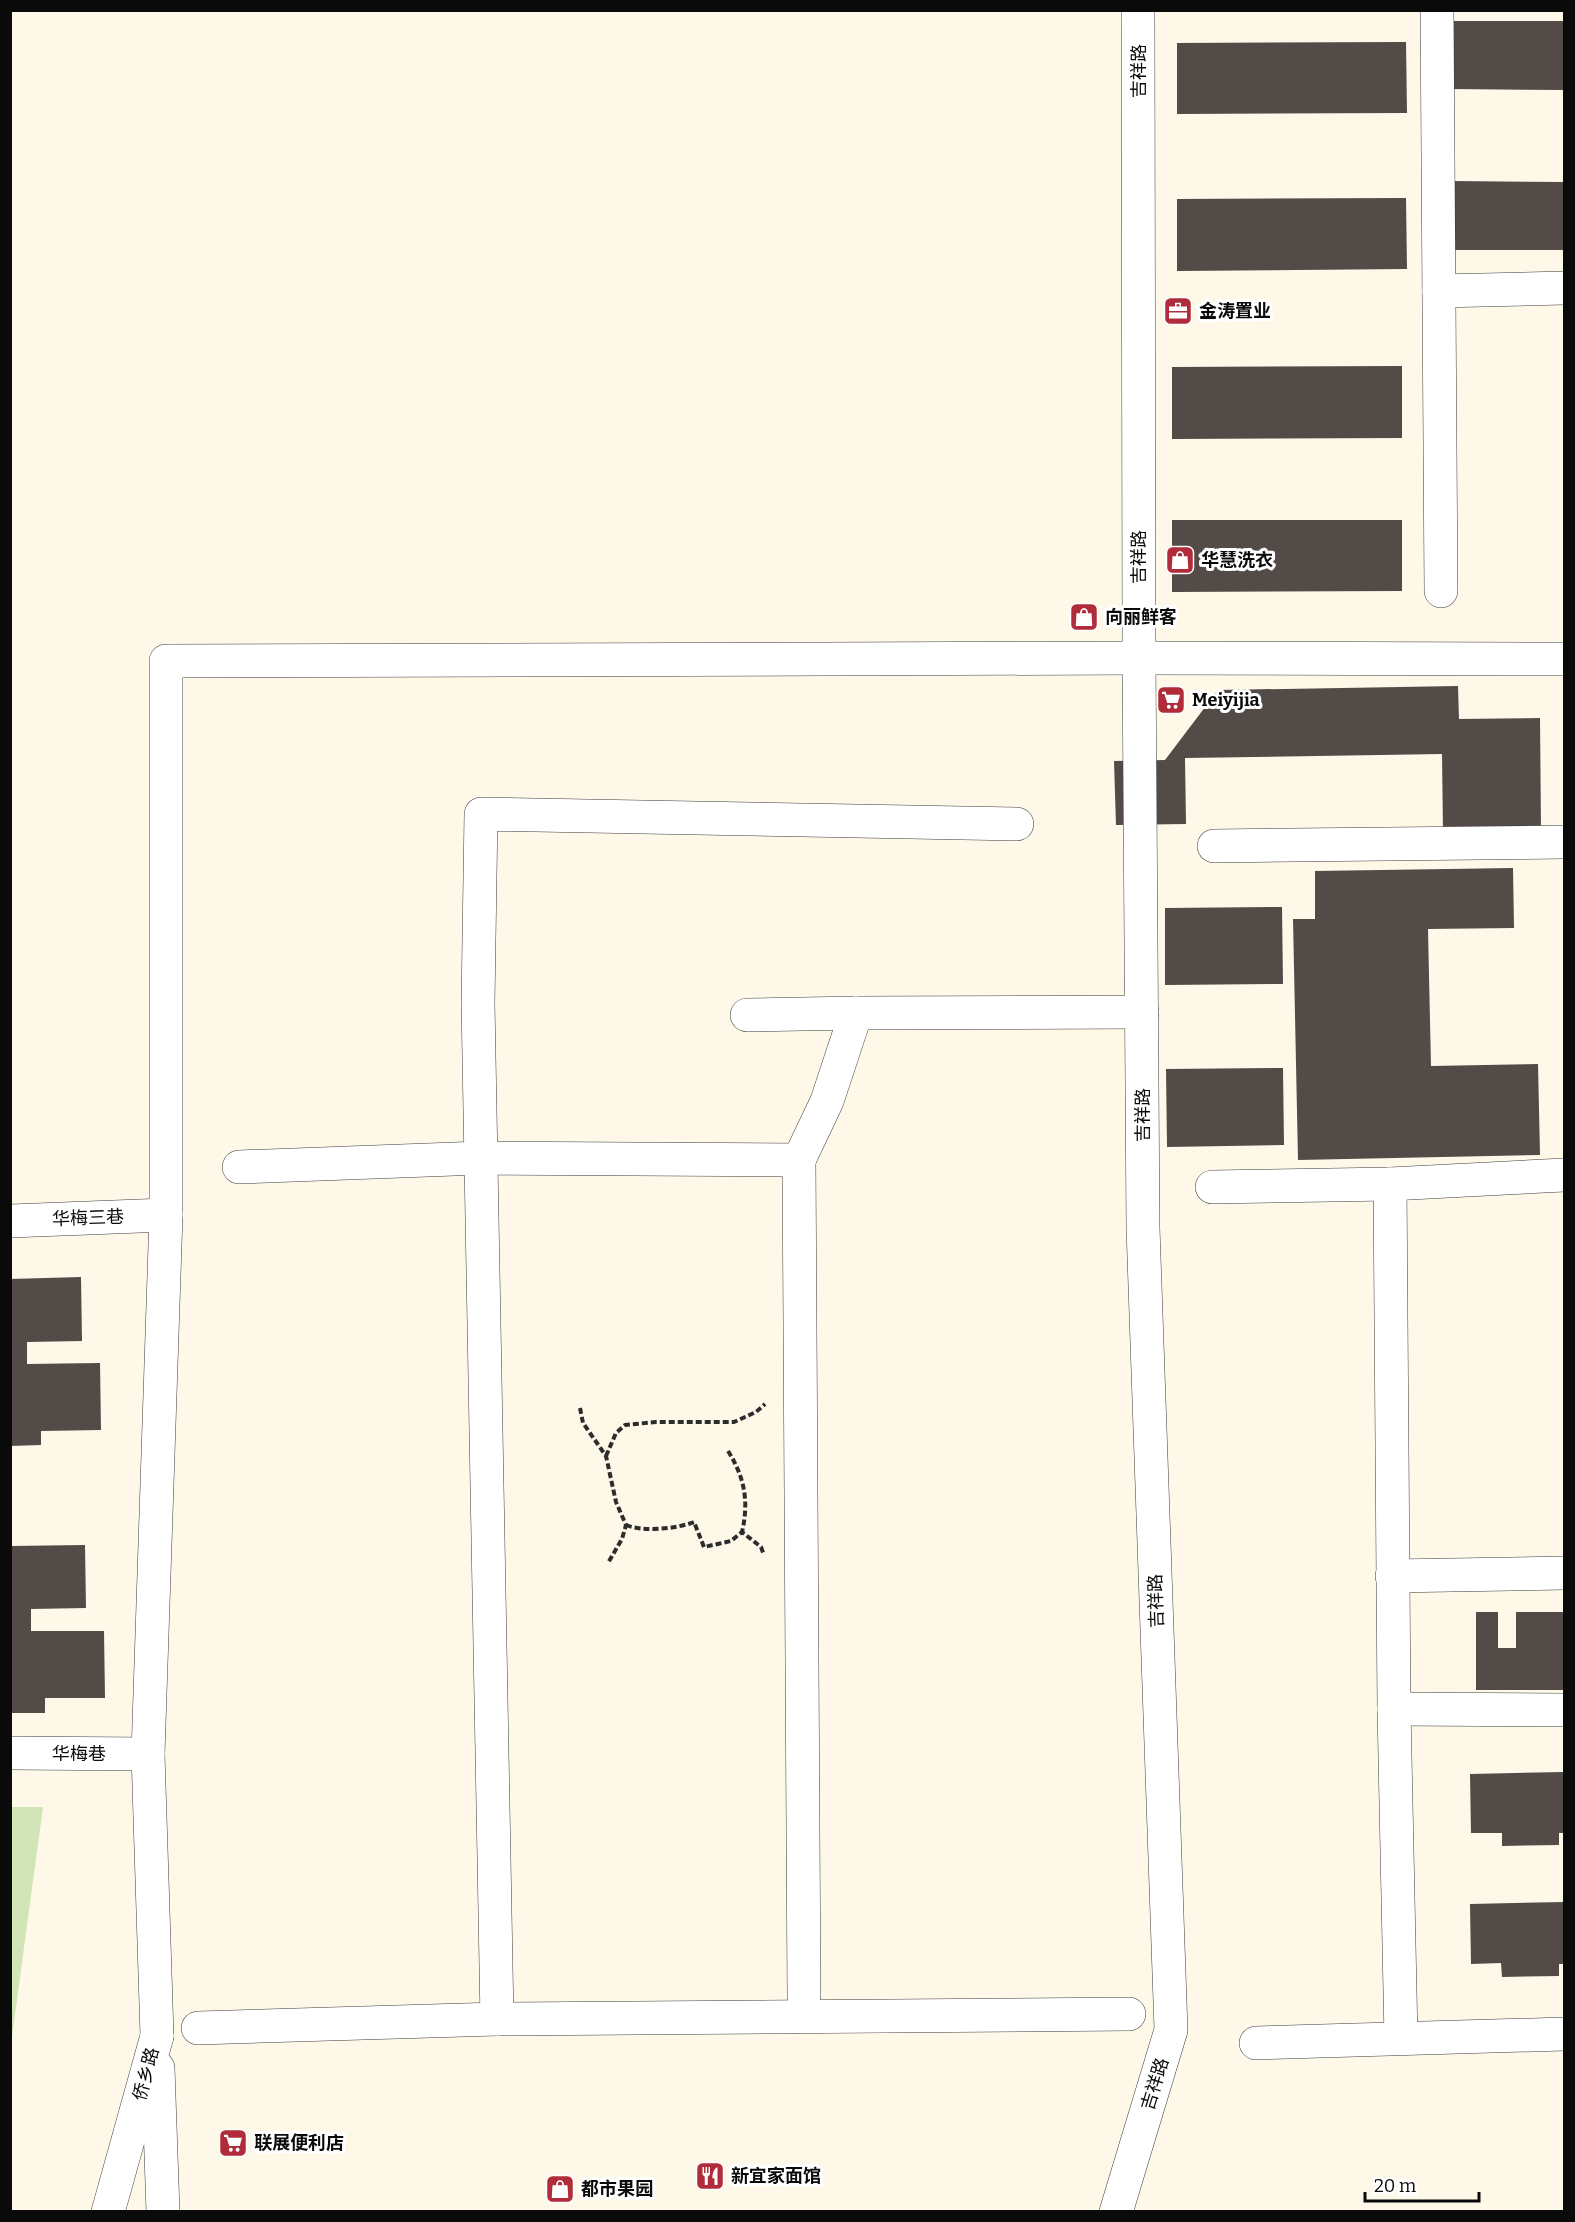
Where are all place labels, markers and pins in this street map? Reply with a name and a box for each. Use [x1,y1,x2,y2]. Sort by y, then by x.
office icon: 金涛置业 [1162,295,1194,327]
place label: 金涛置业 [1199,300,1271,322]
shop icon: 华慧洗衣 [1164,544,1196,576]
place label: 华慧洗衣 [1201,549,1273,571]
shop icon: 向丽鲜客 [1068,601,1100,633]
place label: 向丽鲜客 [1105,606,1177,628]
supermarket icon: Meiyijia [1155,684,1187,716]
place label: Meiyijia [1192,689,1260,711]
supermarket icon: 联展便利店 [217,2127,249,2159]
place label: 联展便利店 [254,2132,344,2154]
restaurant icon: 新宜家面馆 [694,2160,726,2192]
place label: 新宜家面馆 [731,2165,821,2187]
shop icon: 都市果园 [544,2173,576,2205]
place label: 都市果园 [581,2178,653,2200]

